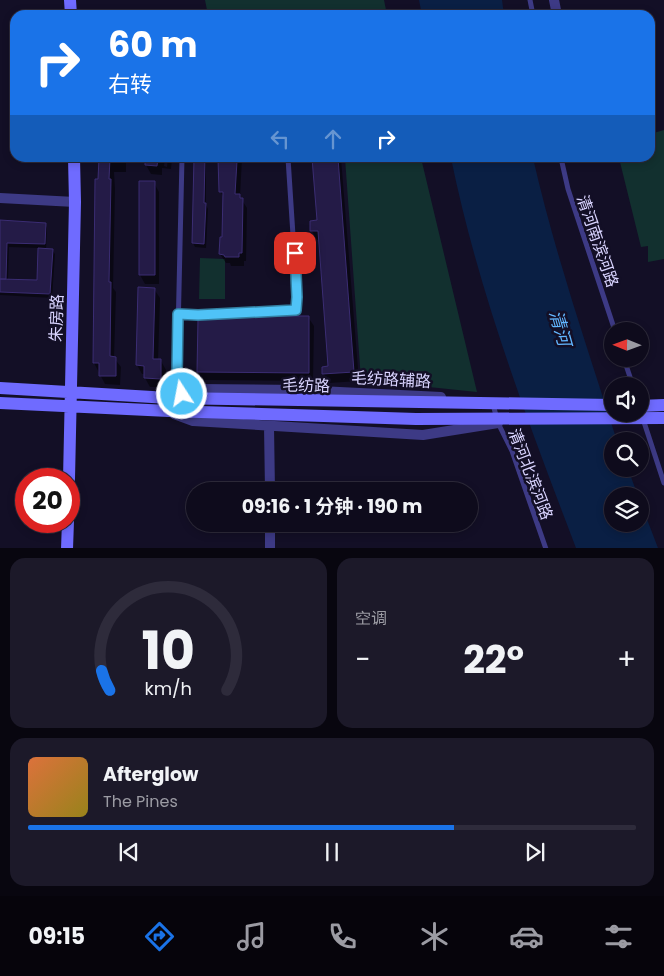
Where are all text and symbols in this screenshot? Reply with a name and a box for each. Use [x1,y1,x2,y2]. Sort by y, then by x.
text: 60 m [108,20,198,69]
icon: right [25,30,90,95]
text: 右转 [108,69,152,100]
icon: left [266,125,294,153]
icon: ahead [319,125,347,153]
icon: right [372,125,400,153]
street label: 清河南滨河路 [571,192,624,290]
pin [274,232,316,274]
icon: arrive [281,239,309,267]
street label: 朱房路 [44,294,69,342]
water label: 清河 [544,307,578,351]
north arrow [604,322,649,368]
map controls [604,322,649,532]
street label: 毛纺路辅路 [350,366,432,393]
position arrow [155,367,207,419]
street label: 毛纺路 [282,374,330,397]
button: sound [604,377,649,422]
street label: 清河北滨河路 [503,425,558,523]
button: search [604,432,649,477]
speed limit sign: 20 [15,468,80,533]
button: layers [604,487,649,532]
text: 09:16 · 1 分钟 · 190 m [242,493,422,520]
text: 空调 [355,607,387,630]
text: 10 [142,614,195,687]
text: 22° [463,633,524,686]
text: − [355,640,370,679]
text: + [617,640,636,679]
text: km/h [145,676,192,701]
text: Afterglow [103,761,198,788]
text: The Pines [103,790,178,813]
icon: previous [115,838,143,866]
icon: pause [318,838,346,866]
icon: next [521,838,549,866]
icon: directions [142,919,177,954]
icon: music [234,919,269,954]
icon: phone [325,919,360,954]
icon: climate [417,919,452,954]
icon: car [509,919,544,954]
icon: filters [601,919,636,954]
text: 09:15 [28,921,85,952]

